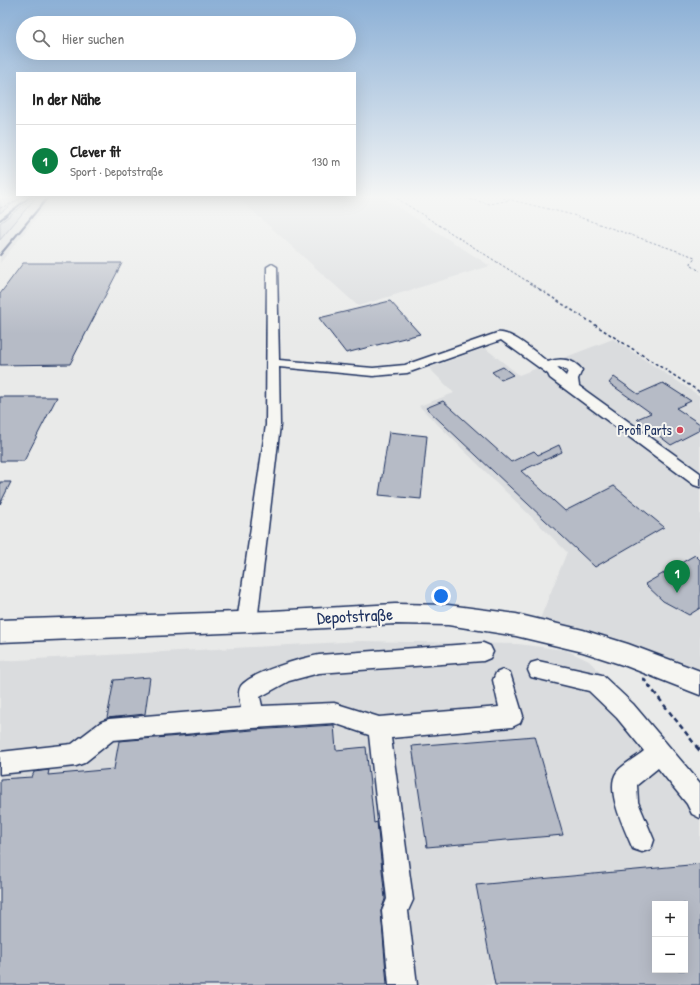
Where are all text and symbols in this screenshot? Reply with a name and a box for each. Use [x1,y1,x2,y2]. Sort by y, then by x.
search box [16,16,356,60]
icon: search [30,27,52,49]
text: Hier suchen [62,28,124,49]
text: In der Nähe [32,87,101,110]
text: Clever fit [70,141,121,162]
text: 1 [43,152,47,170]
text: 130 m [312,152,340,170]
text: Sport · Depotstraße [70,162,163,180]
place label: Profi Parts [618,420,672,439]
marker: Profi Parts [675,425,685,435]
pin: 1 [664,560,690,593]
your location [431,586,451,606]
street label: Depotstraße [316,602,394,629]
map controls [652,901,688,973]
button: + [652,901,688,937]
button: − [652,937,688,973]

